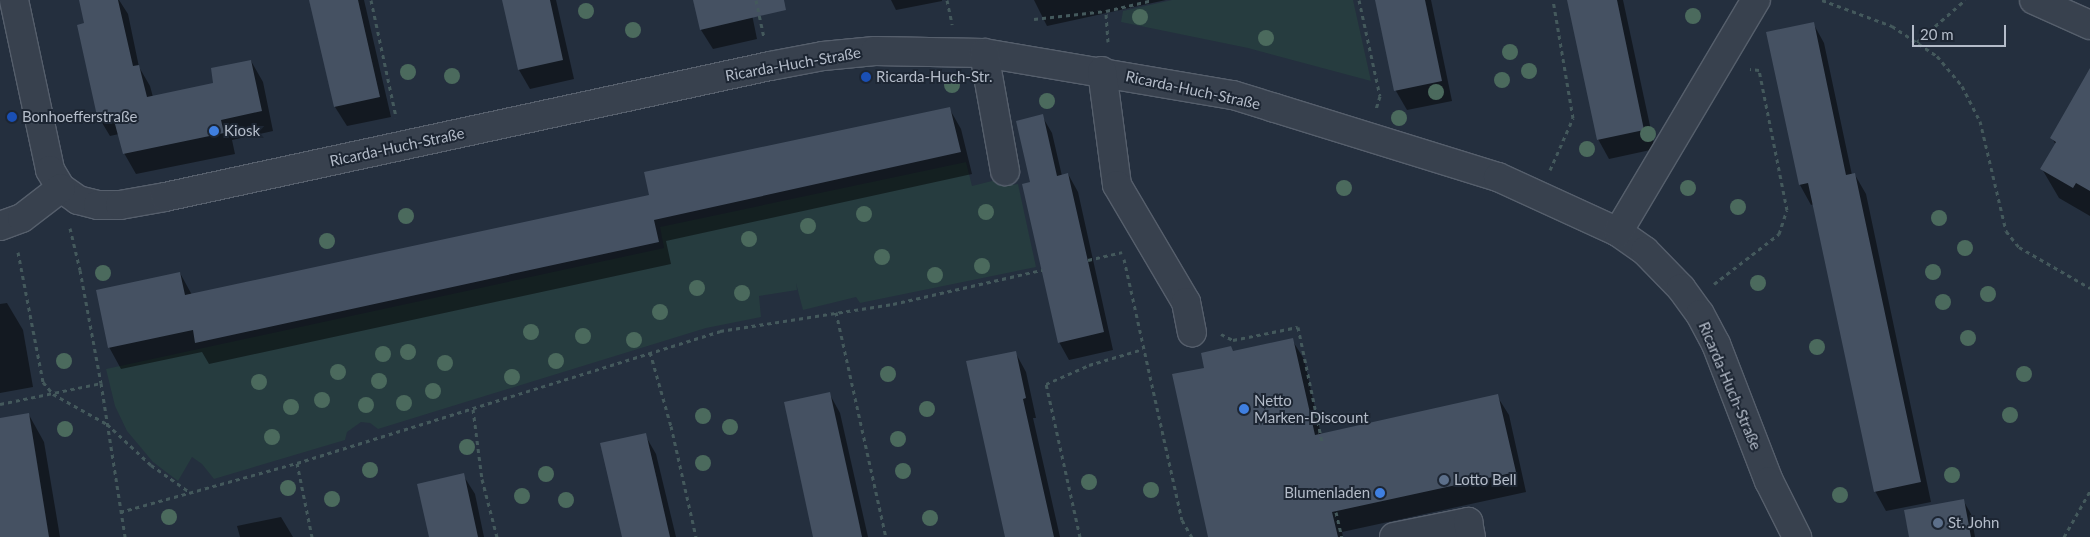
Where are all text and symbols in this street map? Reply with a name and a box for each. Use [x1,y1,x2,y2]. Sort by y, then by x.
scale bar [1915,15,2009,47]
text: 20 m [1920,25,1954,43]
street label: Ricarda-Huch-Straße [724,43,862,85]
street label: Ricarda-Huch-Straße [1124,67,1262,113]
place label: Ricarda-Huch-Str. [876,68,992,86]
marker: Ricarda-Huch-Str. [860,71,872,83]
place label: Bonhoefferstraße [22,108,138,126]
marker: Bonhoefferstraße [6,111,18,123]
place label: Kiosk [224,122,260,140]
street label: Ricarda-Huch-Straße [328,124,466,170]
marker: Kiosk [208,125,220,137]
street label: Ricarda-Huch-Straße [1695,319,1765,453]
place label: Netto Marken-Discount [1254,391,1369,426]
marker: Netto Marken-Discount [1238,403,1250,415]
place label: Lotto Bell [1454,471,1517,489]
marker: Lotto Bell [1438,474,1450,486]
place label: Blumenladen [1284,484,1370,502]
marker: Blumenladen [1374,487,1386,499]
place label: St. John [1948,514,2000,532]
marker: St. John [1932,517,1944,529]

